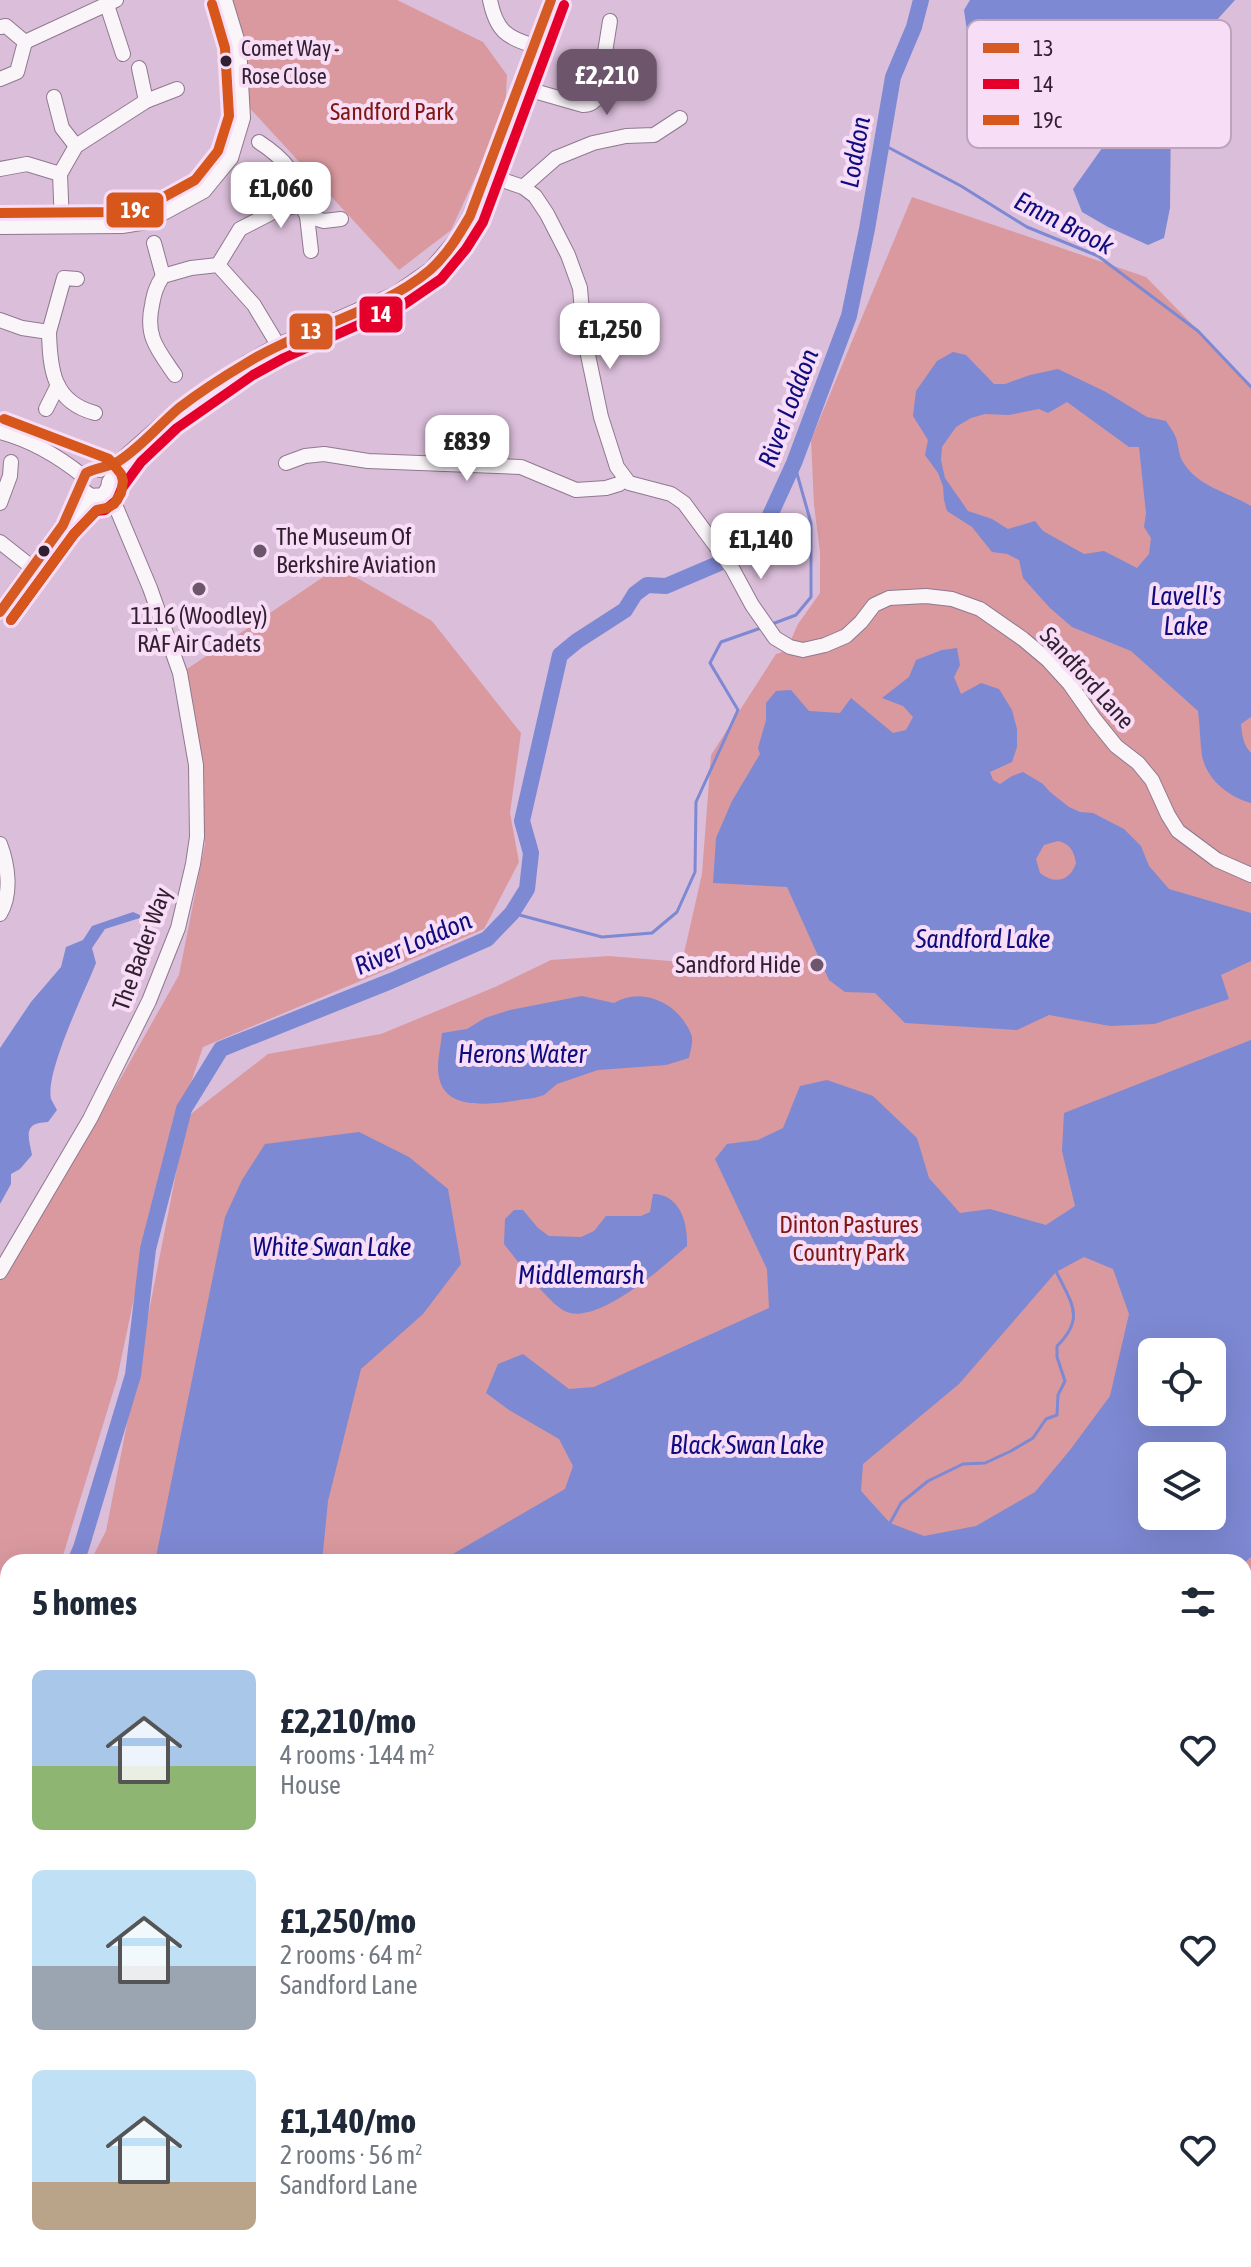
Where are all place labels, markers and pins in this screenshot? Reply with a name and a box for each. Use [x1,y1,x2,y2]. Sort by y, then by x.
place label: Comet Way - Rose Close [241,35,340,89]
pin: £2,210 [542,49,672,117]
marker: Comet Way - Rose Close [218,53,234,69]
pin: £1,060 [216,162,346,230]
pin: £1,250 [545,303,675,371]
pin: £839 [420,415,514,483]
pin: £1,140 [696,513,826,581]
place label: The Museum Of Berkshire Aviation [276,523,437,578]
marker: The Museum Of Berkshire Aviation [251,542,269,560]
unlabelled marker [36,543,52,559]
marker: 1116 (Woodley) RAF Air Cadets [190,580,208,598]
place label: 1116 (Woodley) RAF Air Cadets [130,602,268,657]
place label: Sandford Hide [675,951,801,978]
marker: Sandford Hide [808,956,826,974]

